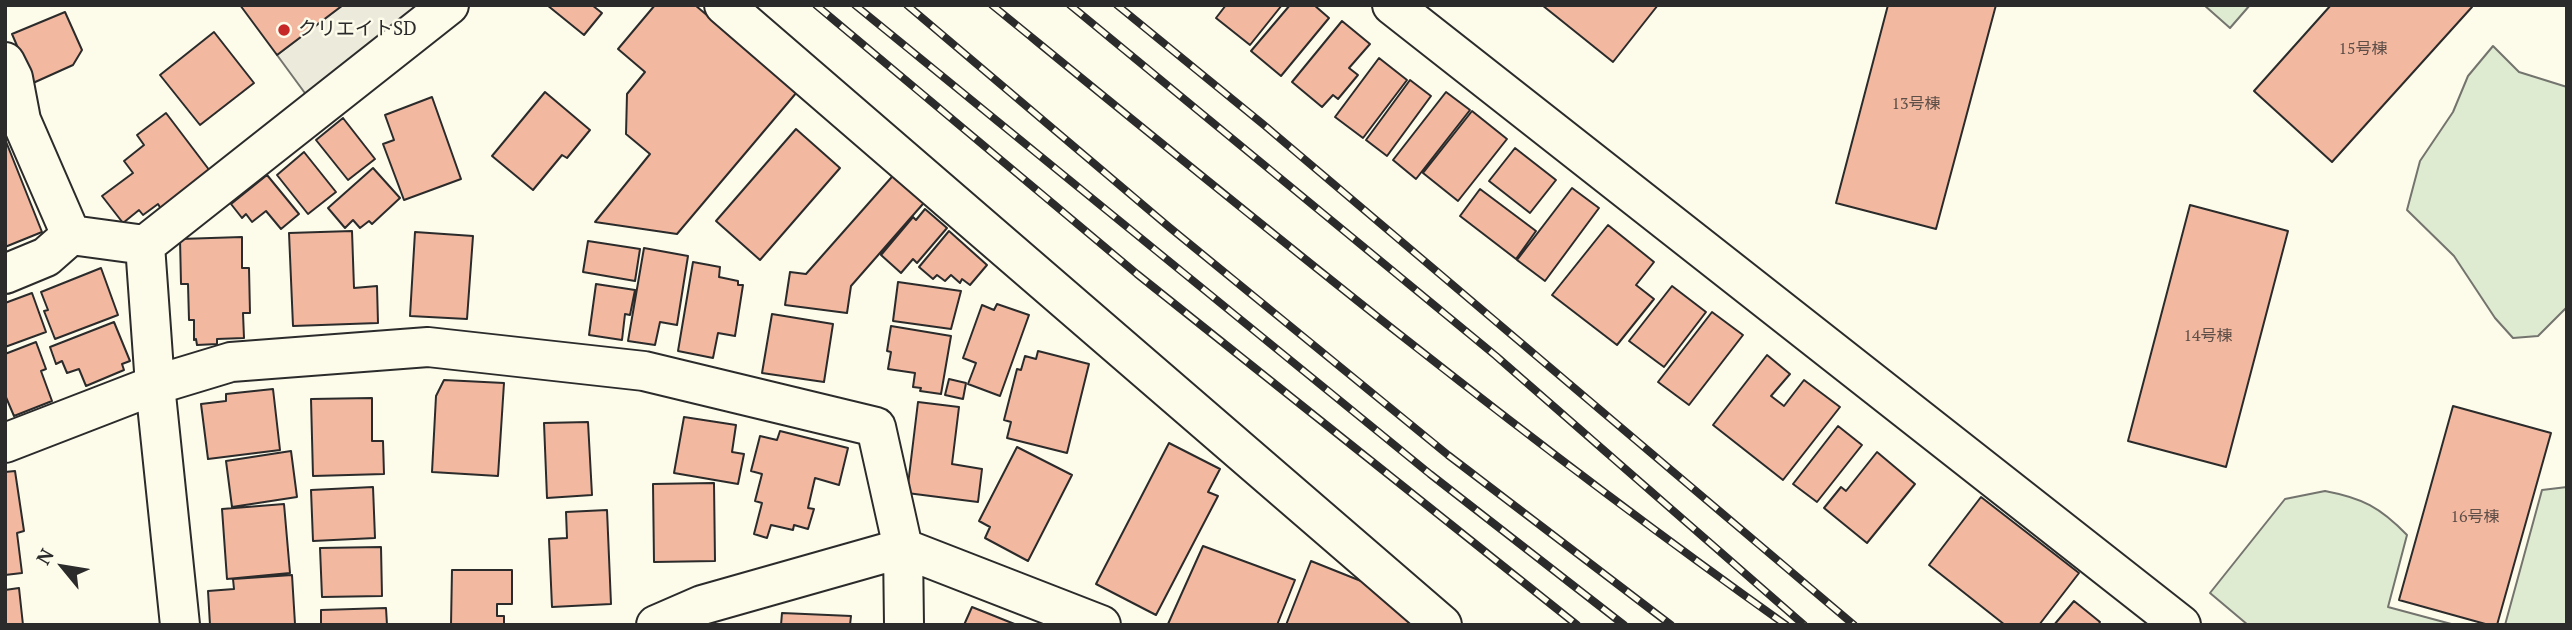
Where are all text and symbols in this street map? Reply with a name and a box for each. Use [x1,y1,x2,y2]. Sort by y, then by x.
place label: クリエイトSD [298,19,417,41]
marker: クリエイトSD [276,22,292,38]
house number: 15号棟 [2338,39,2388,59]
house number: 13号棟 [1891,94,1941,114]
house number: 14号棟 [2183,326,2233,346]
house number: 16号棟 [2450,507,2500,527]
north arrow [28,532,98,602]
text: N [30,544,59,569]

